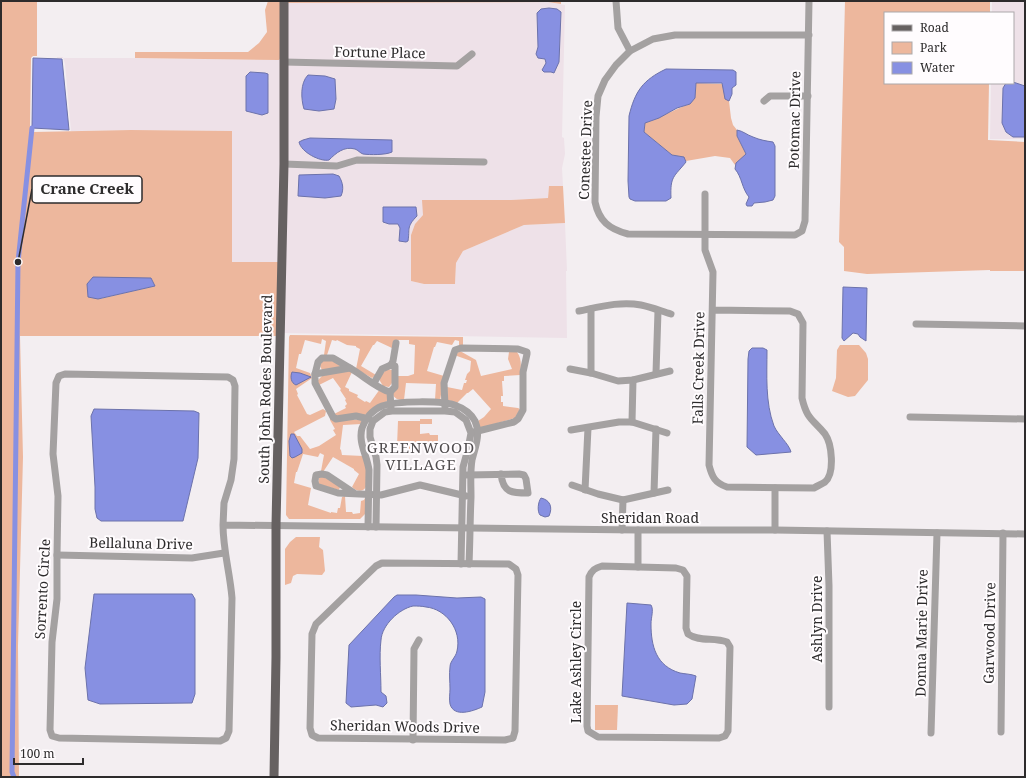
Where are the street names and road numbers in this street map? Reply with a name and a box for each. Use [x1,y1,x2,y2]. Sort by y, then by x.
street label: Fortune Place [334,42,426,62]
street label: Potomac Drive [784,71,804,169]
street label: Conestee Drive [574,100,596,200]
street label: South John Rodes Boulevard [254,294,276,484]
street label: Falls Creek Drive [688,311,708,425]
street label: Sheridan Road [601,508,699,527]
street label: Bellaluna Drive [89,533,193,553]
street label: Sorrento Circle [30,538,54,640]
street label: Donna Marie Drive [910,569,932,697]
street label: Ashlyn Drive [807,576,826,662]
street label: Garwood Drive [979,582,999,684]
street label: Lake Ashley Circle [566,601,585,723]
street label: Sheridan Woods Drive [330,715,480,737]

